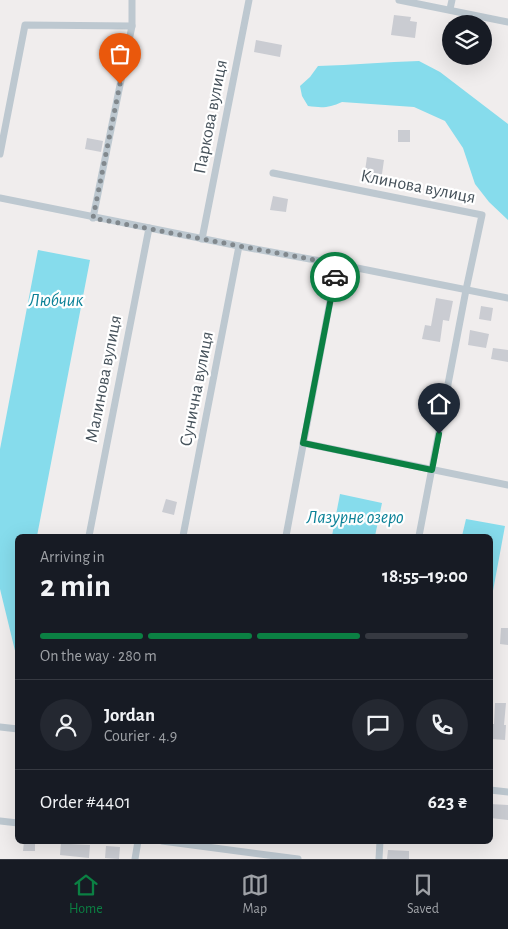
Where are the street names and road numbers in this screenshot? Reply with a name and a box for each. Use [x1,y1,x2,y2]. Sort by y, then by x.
street label: Паркова вулиця [191,58,231,176]
street label: Клинова вулиця [359,167,477,207]
street label: Малинова вулиця [83,314,125,444]
street label: Сунична вулиця [177,330,217,448]

